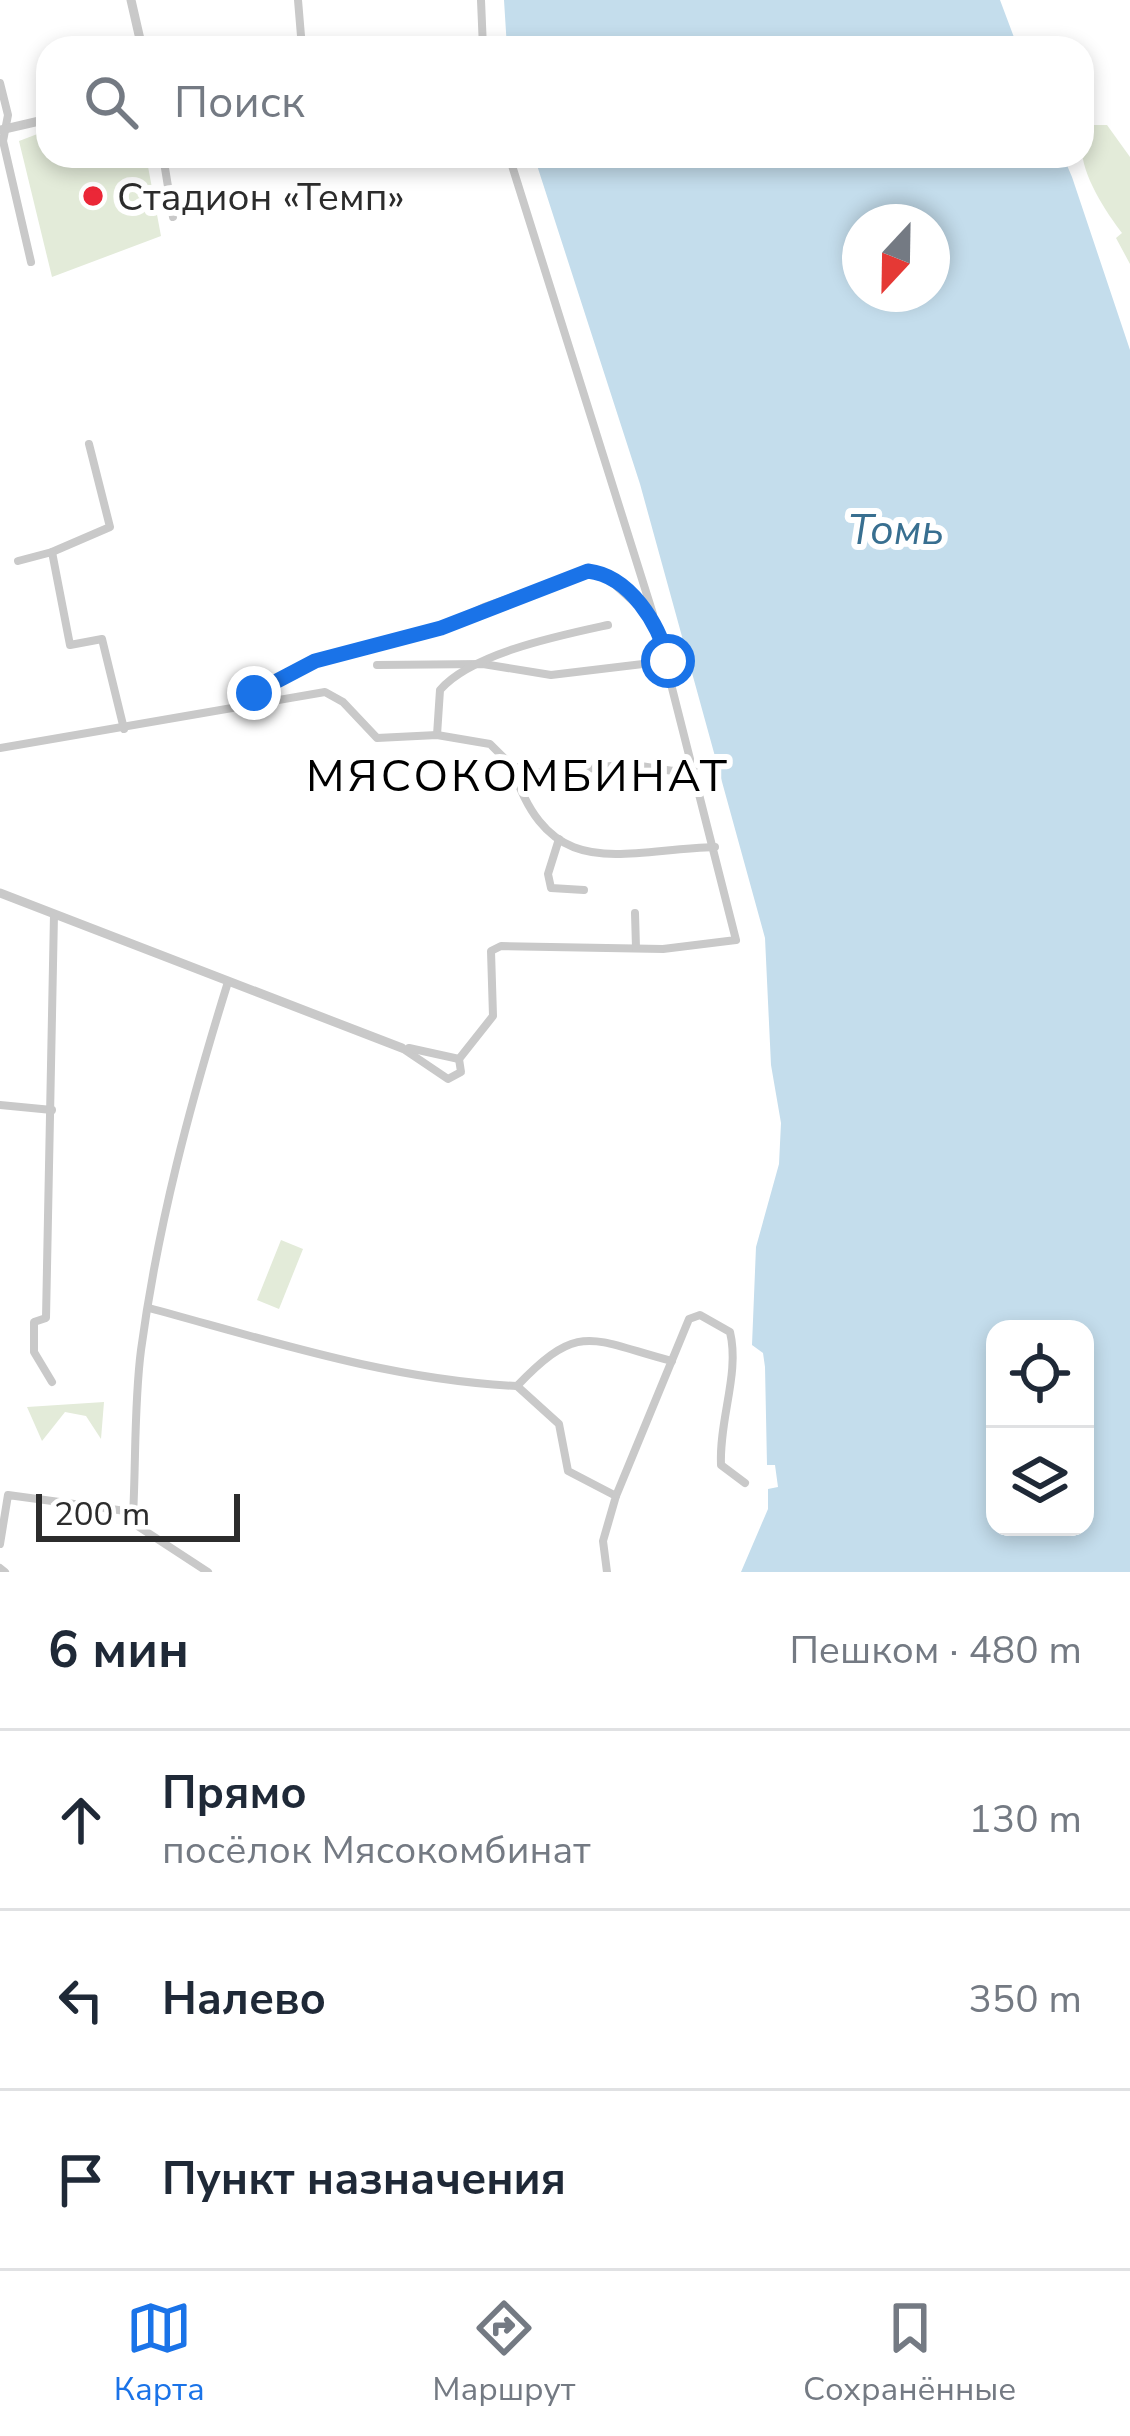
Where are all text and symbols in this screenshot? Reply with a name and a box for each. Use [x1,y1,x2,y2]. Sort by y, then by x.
search box [36,36,1094,168]
icon: search [78,69,144,135]
text: Поиск [174,72,305,133]
place label: Стадион «Темп» [117,171,405,224]
marker: Стадион «Темп» [80,183,106,209]
north arrow [842,204,950,312]
water label: Томь [848,502,944,559]
route start [641,634,695,688]
route end [227,666,281,720]
district label: МЯСОКОМБИНАТ [306,746,730,807]
map controls [986,1320,1094,1536]
button: locate [986,1320,1094,1428]
button: layers [986,1428,1094,1536]
scale bar [36,1488,240,1541]
text: 200 m [54,1492,150,1537]
text: 6 мин [48,1615,189,1685]
text: Пешком · 480 m [789,1624,1082,1677]
text: Прямо [162,1763,307,1824]
icon: ahead [48,1787,114,1853]
text: 130 m [968,1793,1082,1846]
text: посёлок Мясокомбинат [162,1824,591,1877]
icon: left [48,1967,114,2033]
text: Налево [162,1969,326,2030]
text: 350 m [968,1973,1082,2026]
icon: arrive [48,2147,114,2213]
text: Пункт назначения [162,2149,566,2210]
tab: Карта [114,2295,205,2412]
tab: Маршрут [432,2295,576,2412]
tab: Сохранённые [803,2295,1016,2412]

